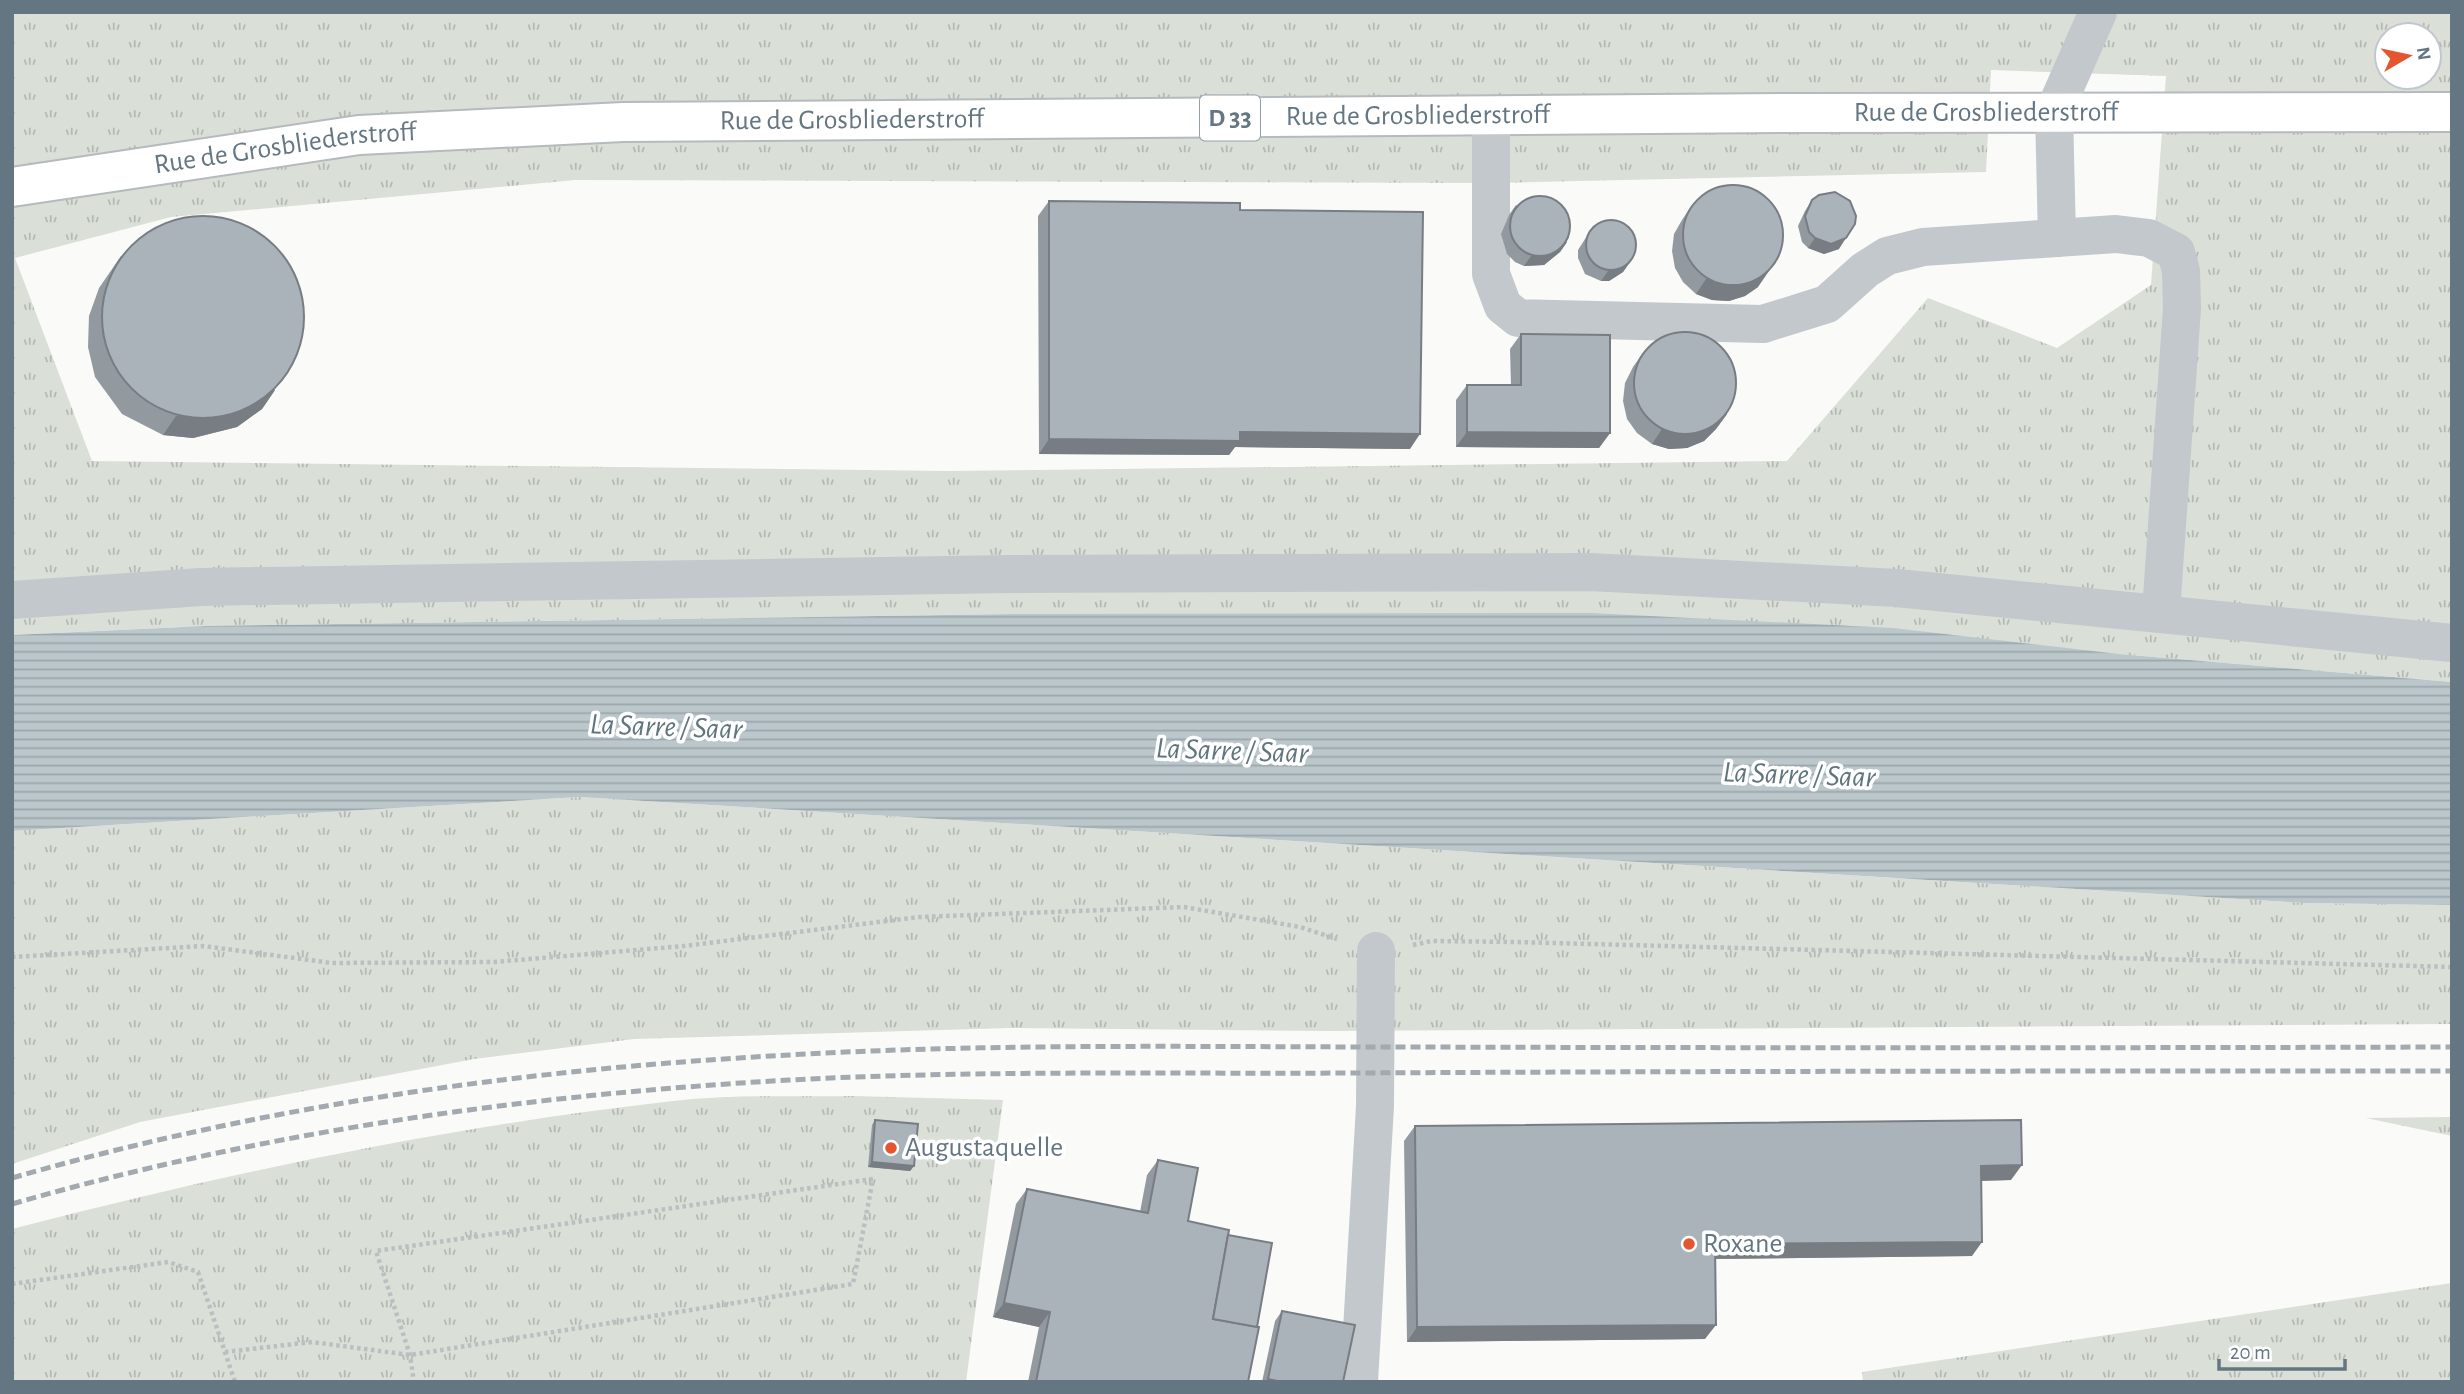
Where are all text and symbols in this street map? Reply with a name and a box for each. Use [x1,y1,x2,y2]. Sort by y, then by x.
north arrow [2373,21,2443,91]
text: N [2413,46,2434,62]
road number: D 33 [1200,96,1260,140]
street label: Rue de Grosbliederstroff [1854,99,2119,127]
street label: Rue de Grosbliederstroff [1286,101,1552,131]
street label: Rue de Grosbliederstroff [720,105,986,135]
street label: Rue de Grosbliederstroff [152,118,418,180]
water label: La Sarre / Saar [589,709,744,745]
water label: La Sarre / Saar [1155,733,1310,769]
water label: La Sarre / Saar [1722,757,1877,793]
place label: Augustaquelle [905,1134,1063,1162]
marker: Augustaquelle [883,1140,899,1156]
place label: Roxane [1703,1230,1782,1258]
marker: Roxane [1681,1236,1697,1252]
scale bar [2219,1328,2345,1372]
text: 20 m [2230,1342,2271,1363]

